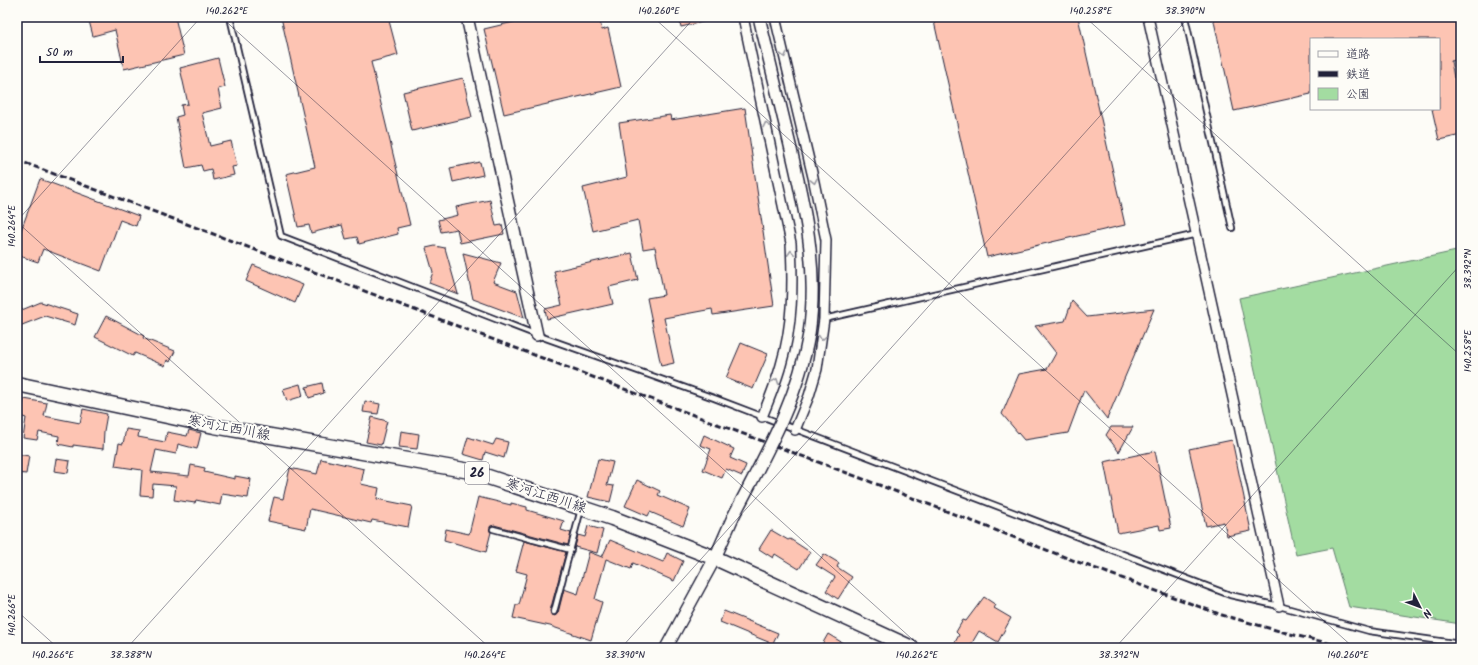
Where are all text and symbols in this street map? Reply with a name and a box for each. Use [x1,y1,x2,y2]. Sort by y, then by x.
text: 140.262°E [206,3,249,19]
text: 140.260°E [638,3,681,19]
text: 140.258°E [1070,3,1113,19]
text: 38.390°N [1165,3,1205,19]
scale bar [40,38,123,64]
legend [1310,38,1440,110]
text: 50 m [46,43,73,62]
text: 道路 [1346,45,1370,64]
one-way arrow [779,52,787,58]
text: 鉄道 [1346,65,1370,84]
text: 公園 [1346,85,1370,104]
one-way arrow [762,122,770,129]
one-way arrow [809,178,818,184]
text: 140.264°E [4,204,20,247]
text: 38.392°N [1460,248,1476,289]
one-way arrow [787,250,796,256]
text: 140.258°E [1460,329,1476,372]
one-way arrow [818,335,827,341]
one-way arrow [771,377,779,384]
street label: 寒河江西川線 [186,409,272,447]
road number: 26 [465,462,489,484]
street label: 寒河江西川線 [503,473,589,519]
north arrow [1400,587,1440,627]
text: 140.266°E [4,593,20,636]
text: N [1418,604,1436,622]
text: 140.266°E [32,647,75,663]
text: 38.388°N [110,647,152,663]
text: 140.264°E [464,647,507,663]
text: 38.390°N [605,647,645,663]
text: 140.262°E [896,647,939,663]
text: 38.392°N [1099,647,1140,663]
text: 140.260°E [1327,647,1370,663]

